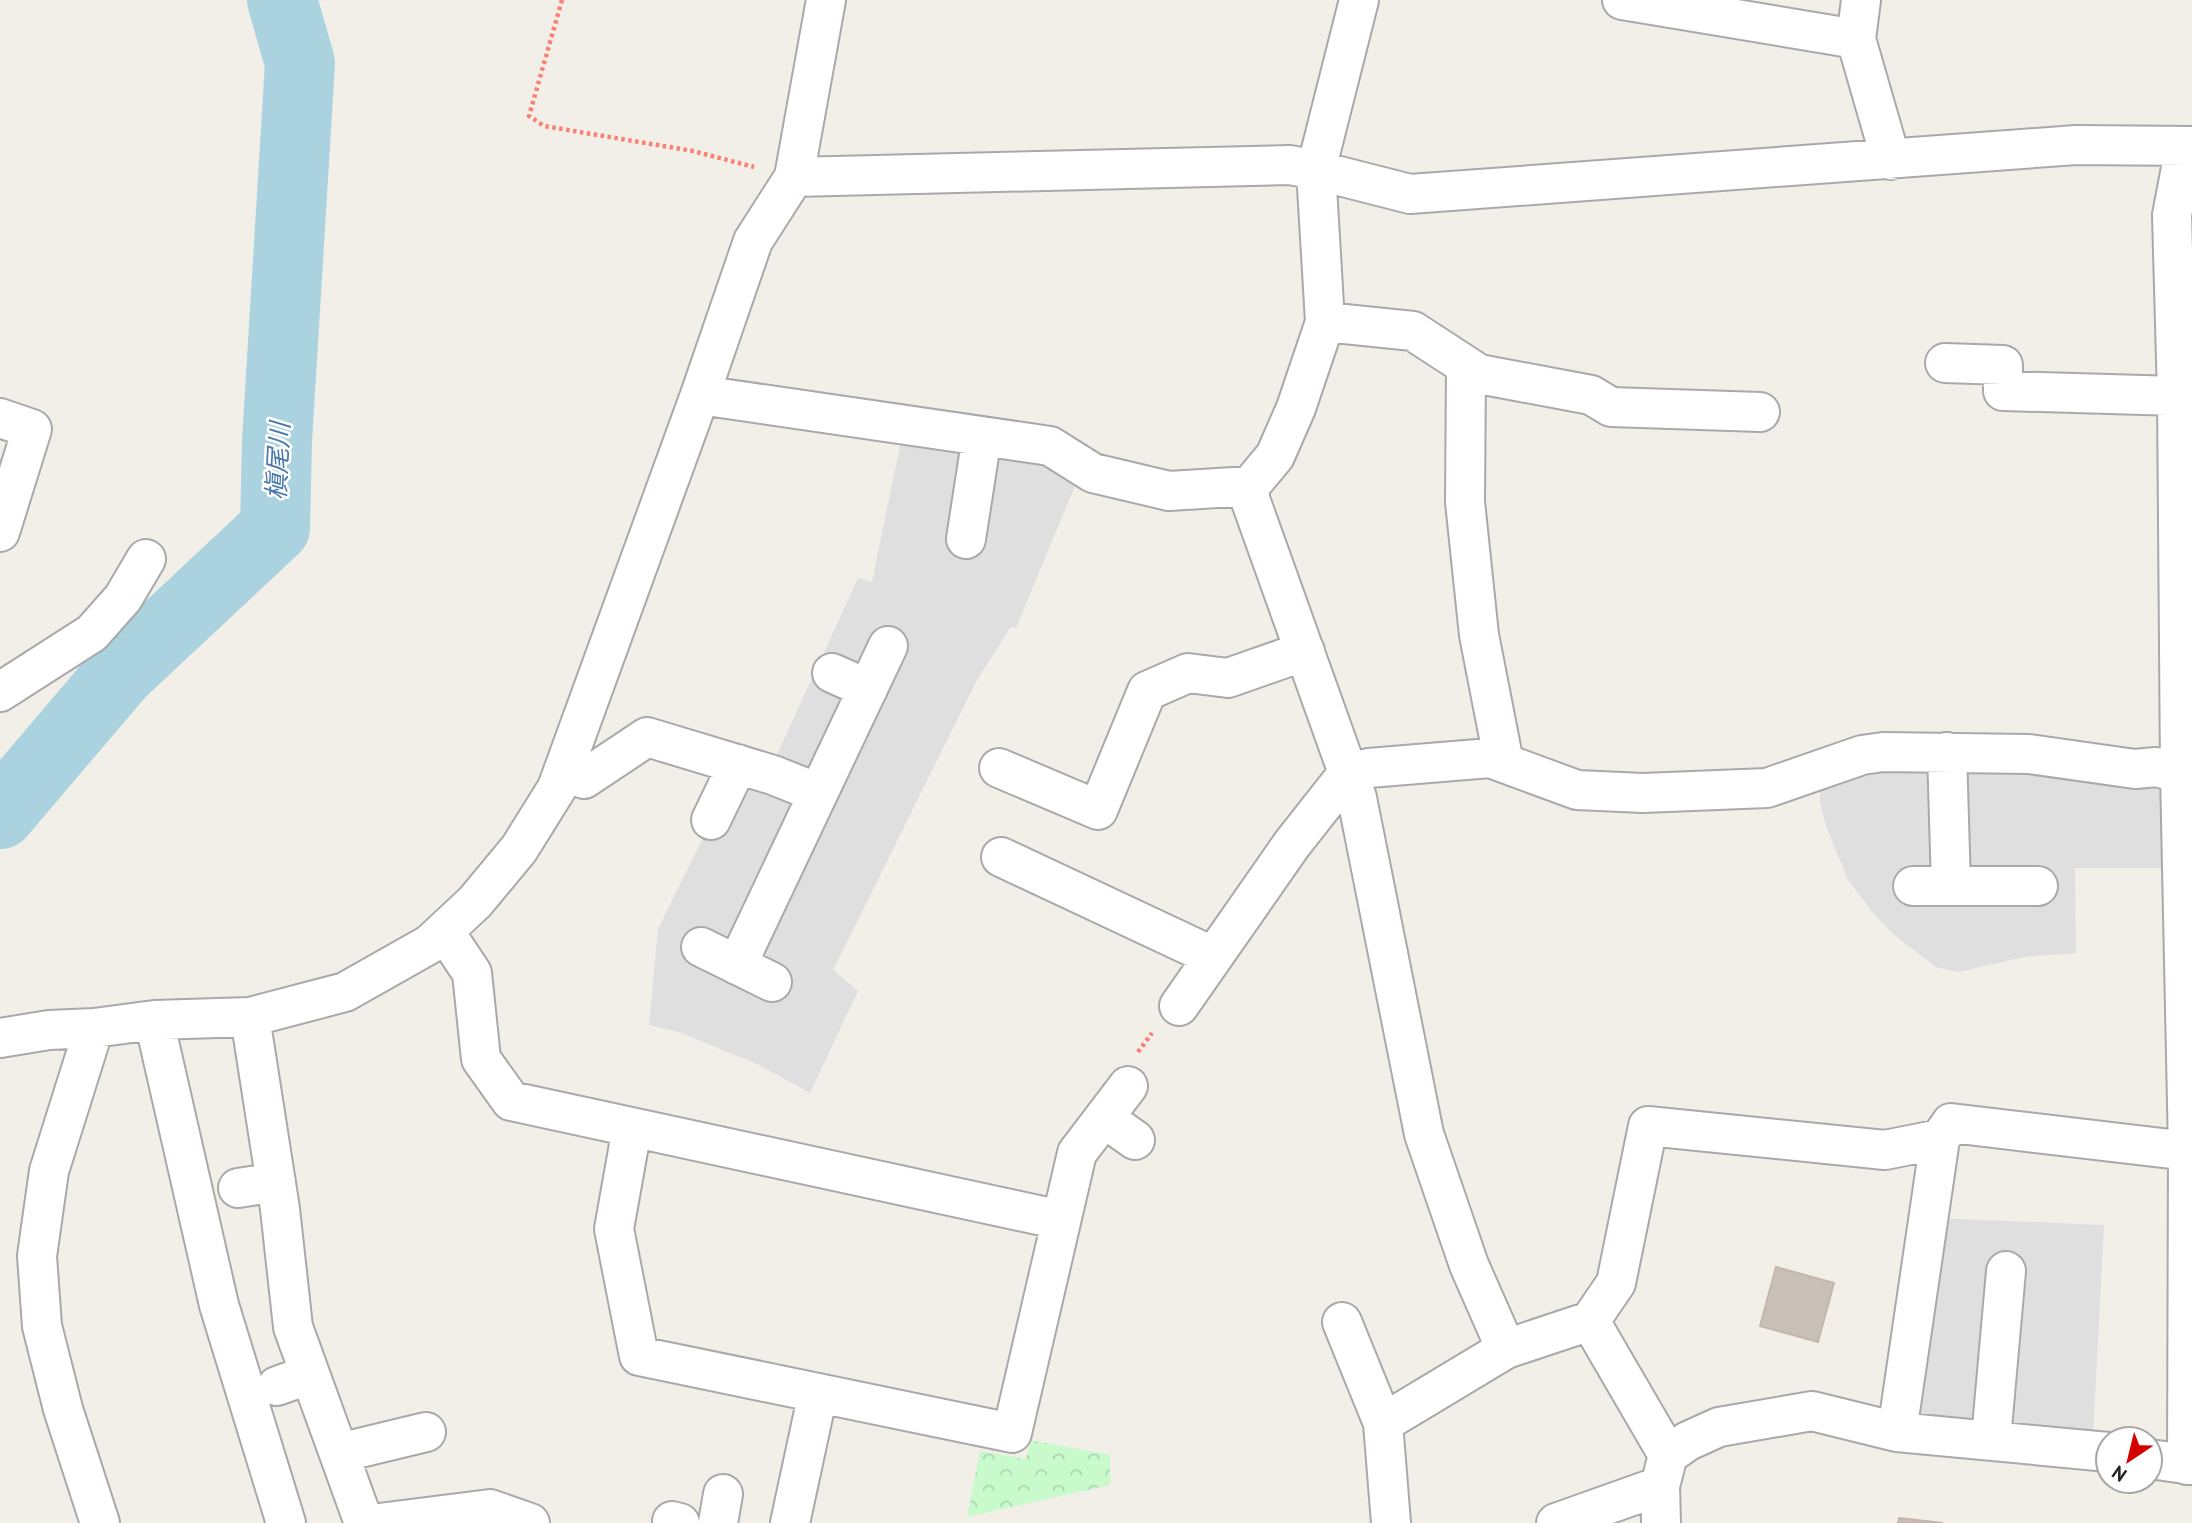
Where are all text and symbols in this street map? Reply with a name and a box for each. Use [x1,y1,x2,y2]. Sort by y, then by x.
water label: 槇尾川 [259,418,296,501]
north arrow [2094,1425,2164,1495]
text: N [2107,1461,2131,1487]

